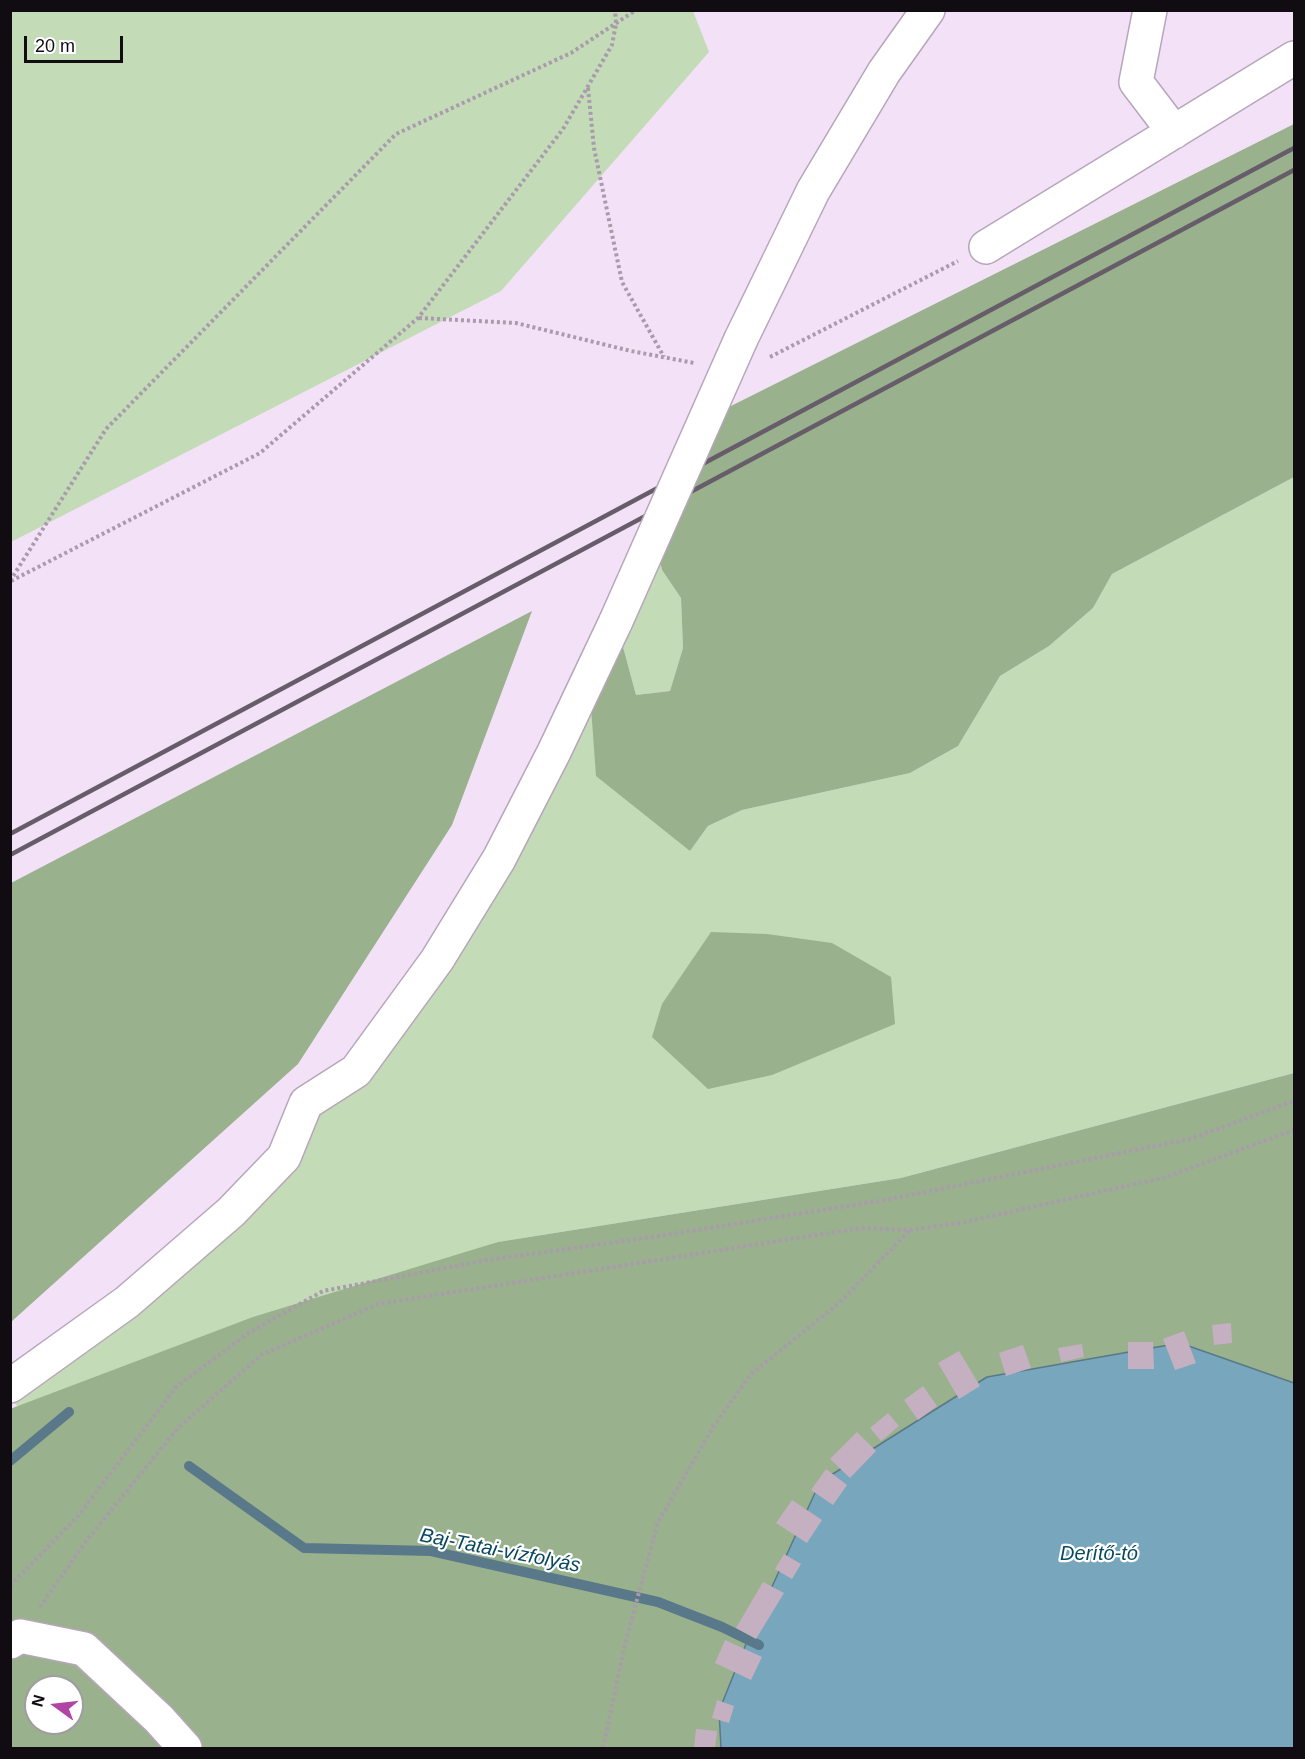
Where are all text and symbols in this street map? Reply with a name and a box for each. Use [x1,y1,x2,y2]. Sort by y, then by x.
scale bar [27,24,126,62]
text: 20 m [35,36,75,56]
water label: Baj-Tatai-vízfolyás [418,1524,582,1578]
water label: Derítő-tó [1060,1542,1138,1566]
north arrow [24,1675,84,1735]
text: N [28,1693,48,1709]

